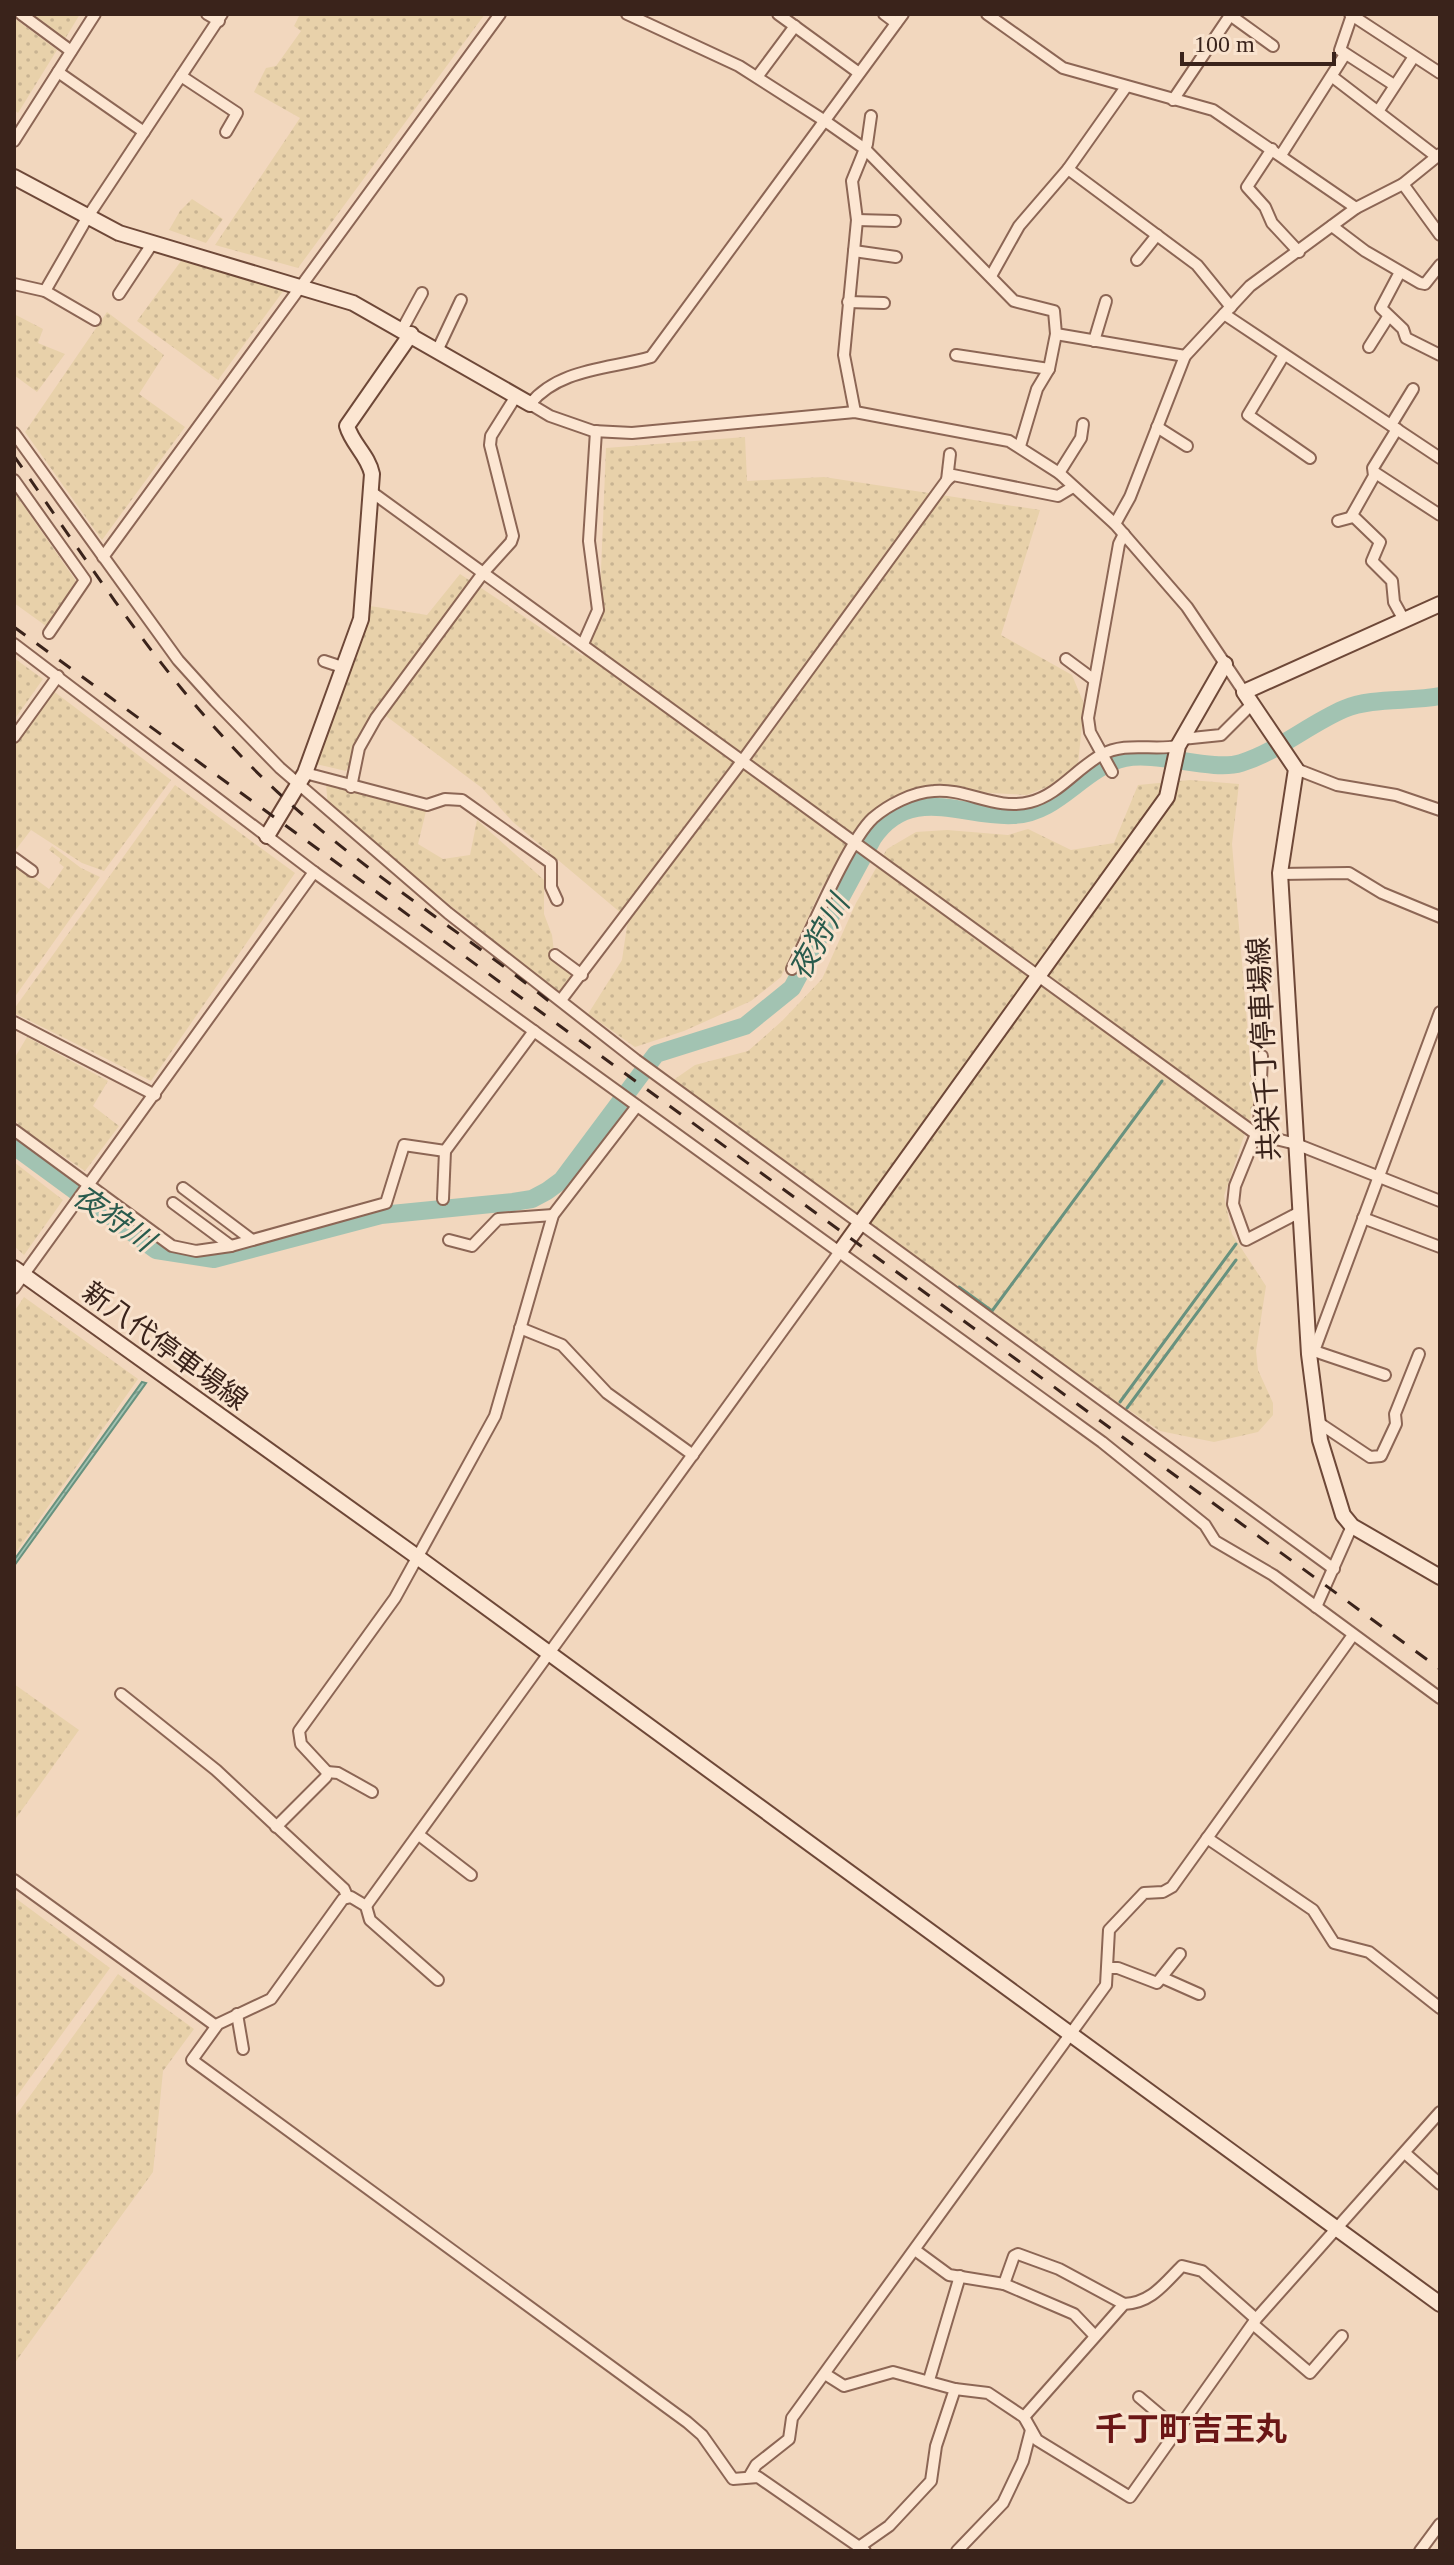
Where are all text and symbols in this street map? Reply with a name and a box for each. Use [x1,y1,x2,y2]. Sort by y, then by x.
scale bar [1182,16,1334,66]
text: 100 m [1194,31,1255,57]
water label: 夜狩川 [783,887,857,984]
street label: 共栄千丁停車場線 [1243,936,1285,1162]
water label: 夜狩川 [68,1179,163,1259]
street label: 新八代停車場線 [77,1276,253,1416]
district label: 千丁町吉王丸 [1095,2411,1287,2447]

